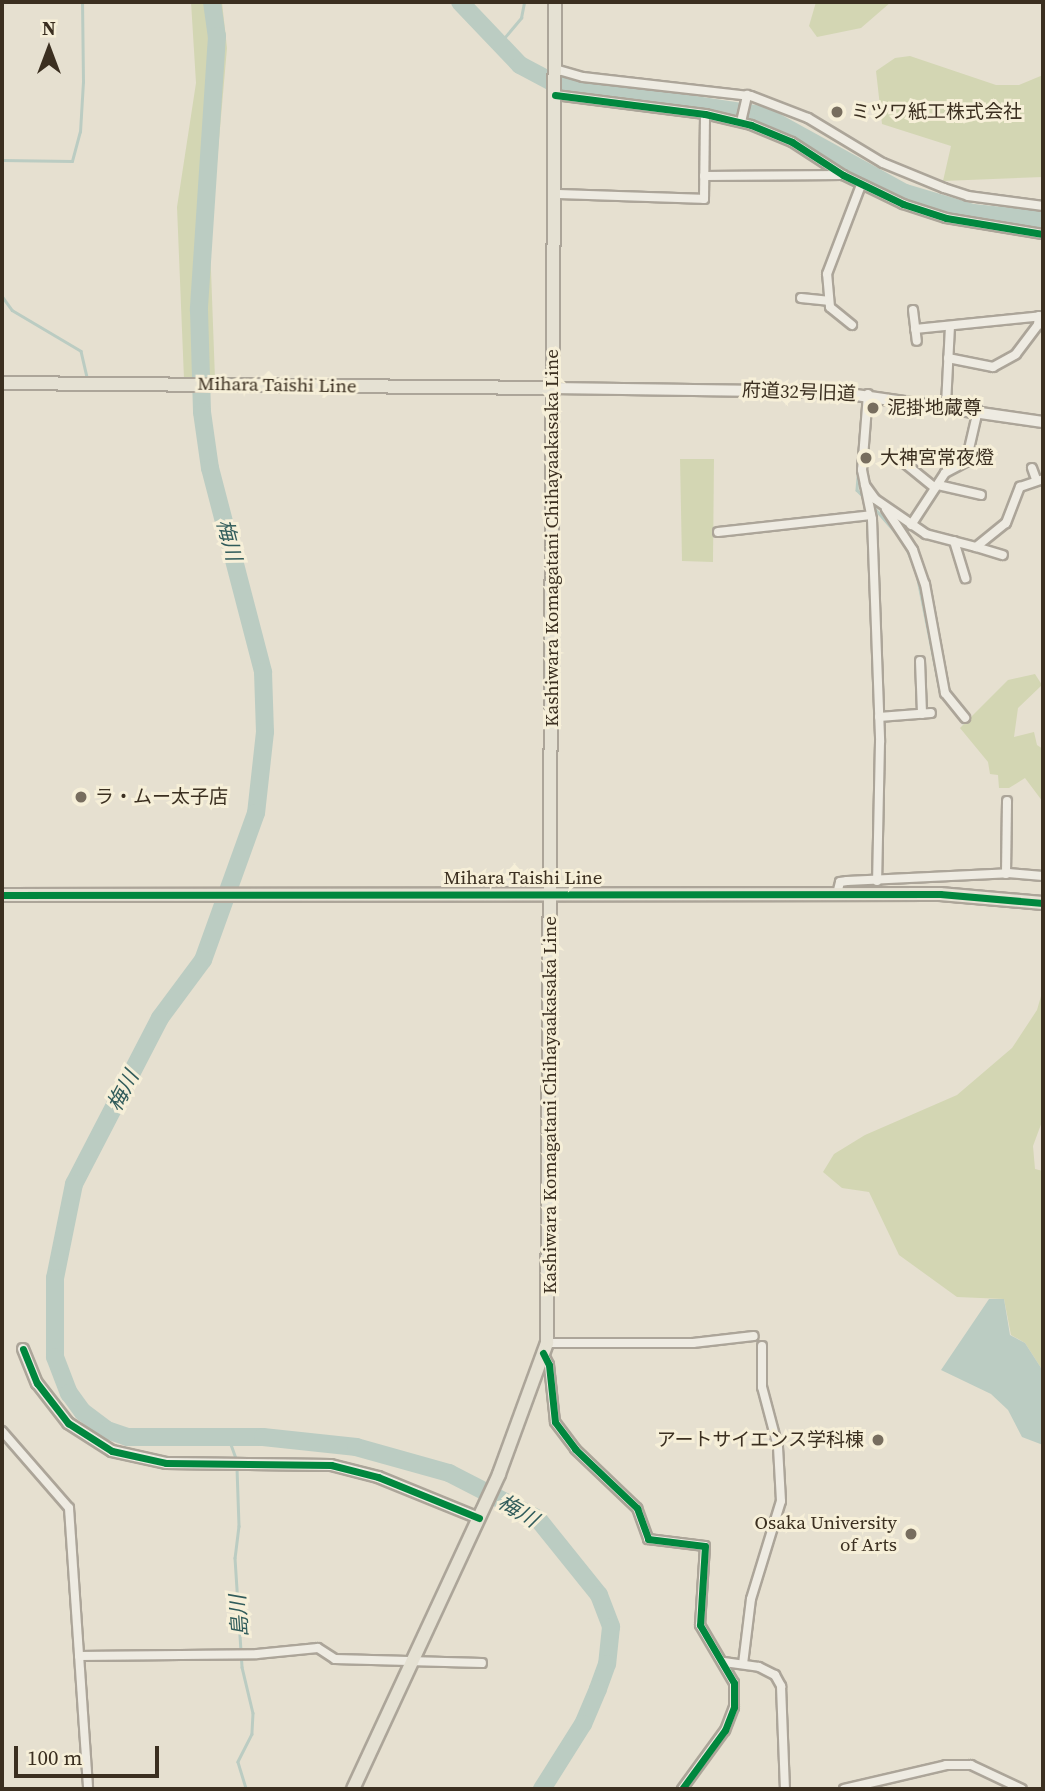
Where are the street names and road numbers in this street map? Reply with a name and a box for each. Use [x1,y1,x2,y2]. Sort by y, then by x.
street label: Kashiwara Komagatani Chihayaakasaka Line [541,349,563,727]
street label: Mihara Taishi Line [197,372,357,398]
street label: 府道32号旧道 [742,379,856,405]
street label: Mihara Taishi Line [443,867,603,889]
street label: Kashiwara Komagatani Chihayaakasaka Line [539,916,561,1294]

